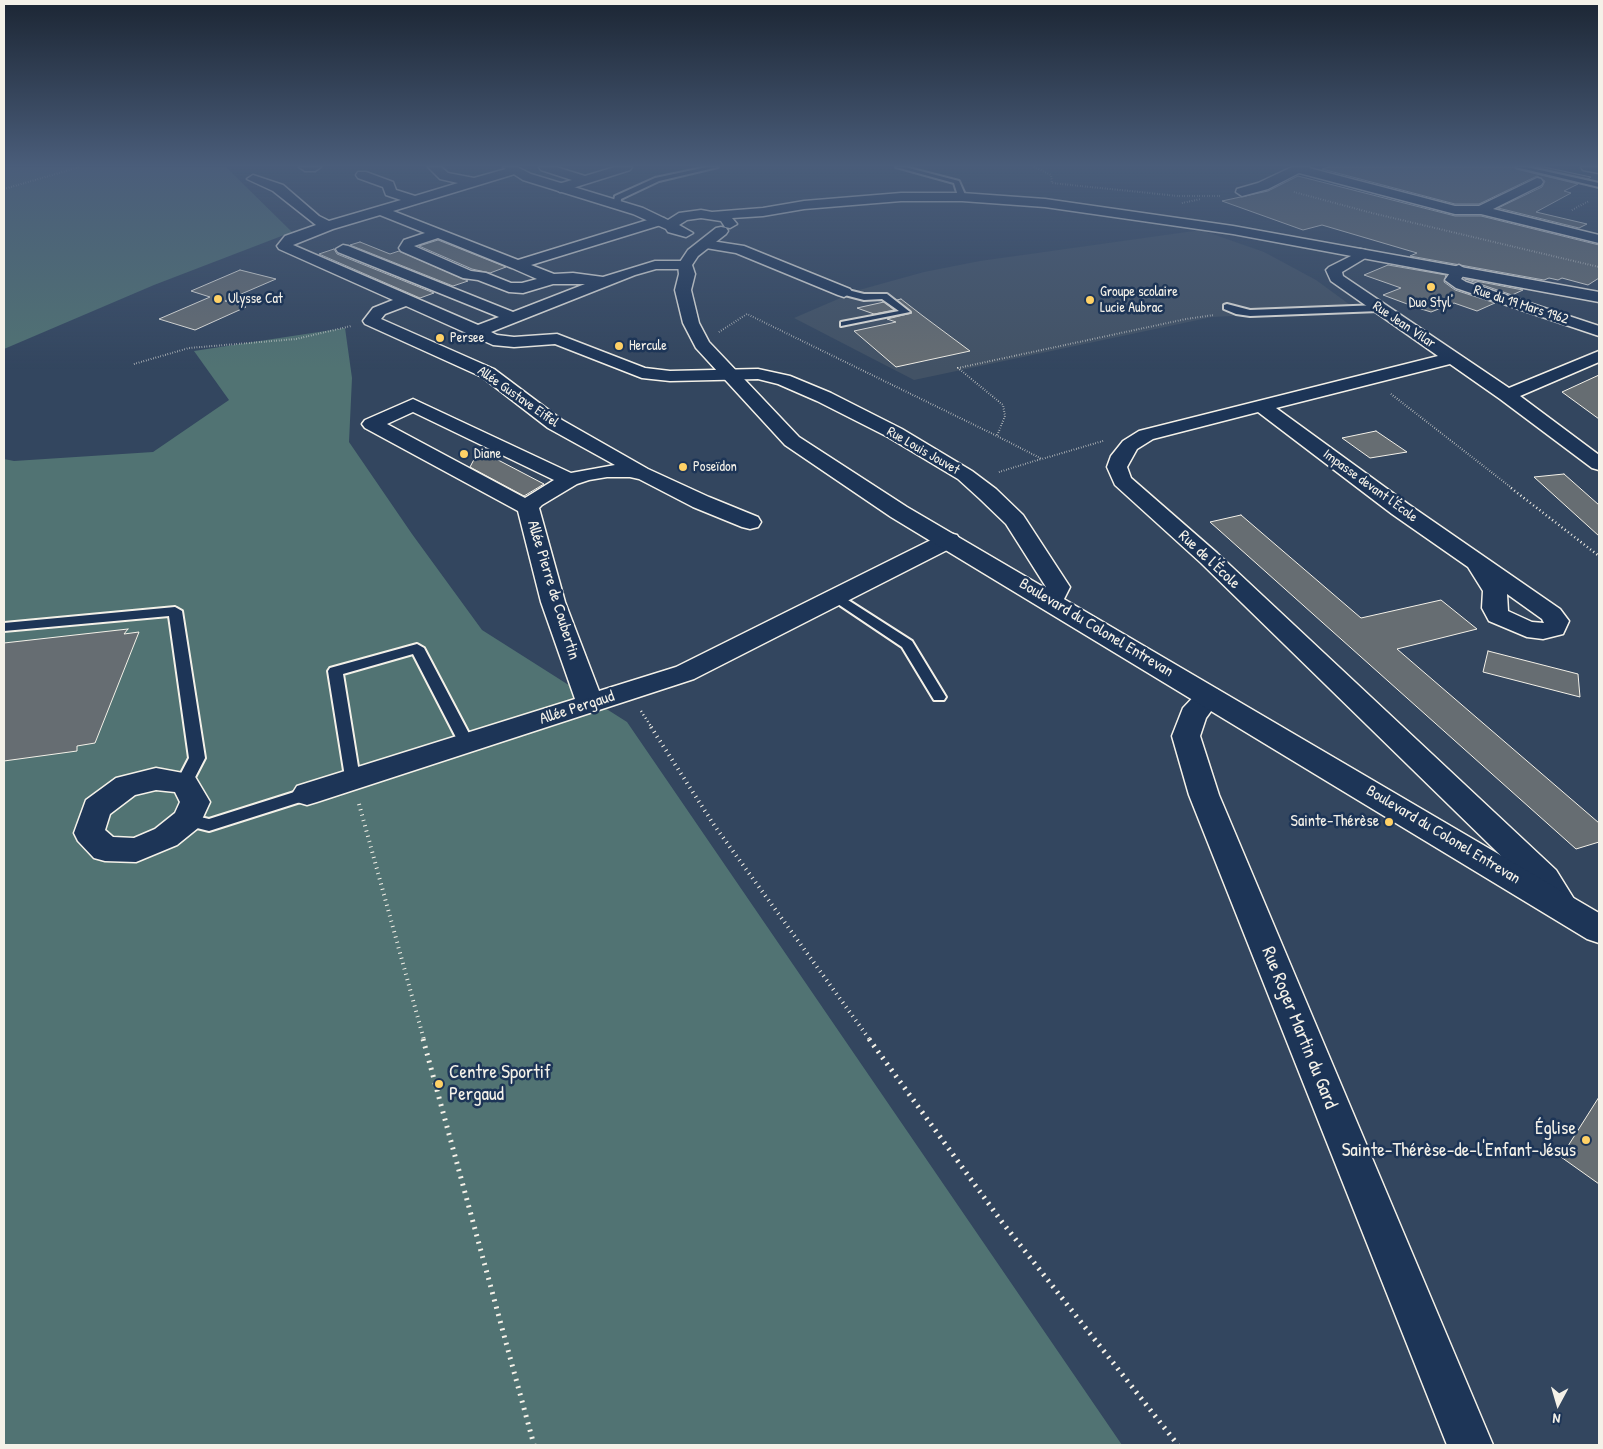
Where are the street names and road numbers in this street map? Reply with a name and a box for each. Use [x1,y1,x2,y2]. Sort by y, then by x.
street label: Rue du 19 Mars 1962 [1471,282,1571,328]
street label: Rue Jean Vilar [1369,298,1439,352]
street label: Allée Gustave Eiffel [474,363,562,431]
street label: Rue Louis Jouvet [884,423,962,479]
street label: Impasse devant l'École [1319,446,1421,526]
street label: Allée Pierre de Coubertin [523,518,583,662]
street label: Rue de l'École [1174,527,1244,593]
street label: Boulevard du Colonel Entrevan [1015,574,1177,682]
street label: Allée Pergaud [537,687,617,729]
street label: Boulevard du Colonel Entrevan [1362,781,1524,889]
street label: Rue Roger Martin du Gard [1256,944,1342,1112]

